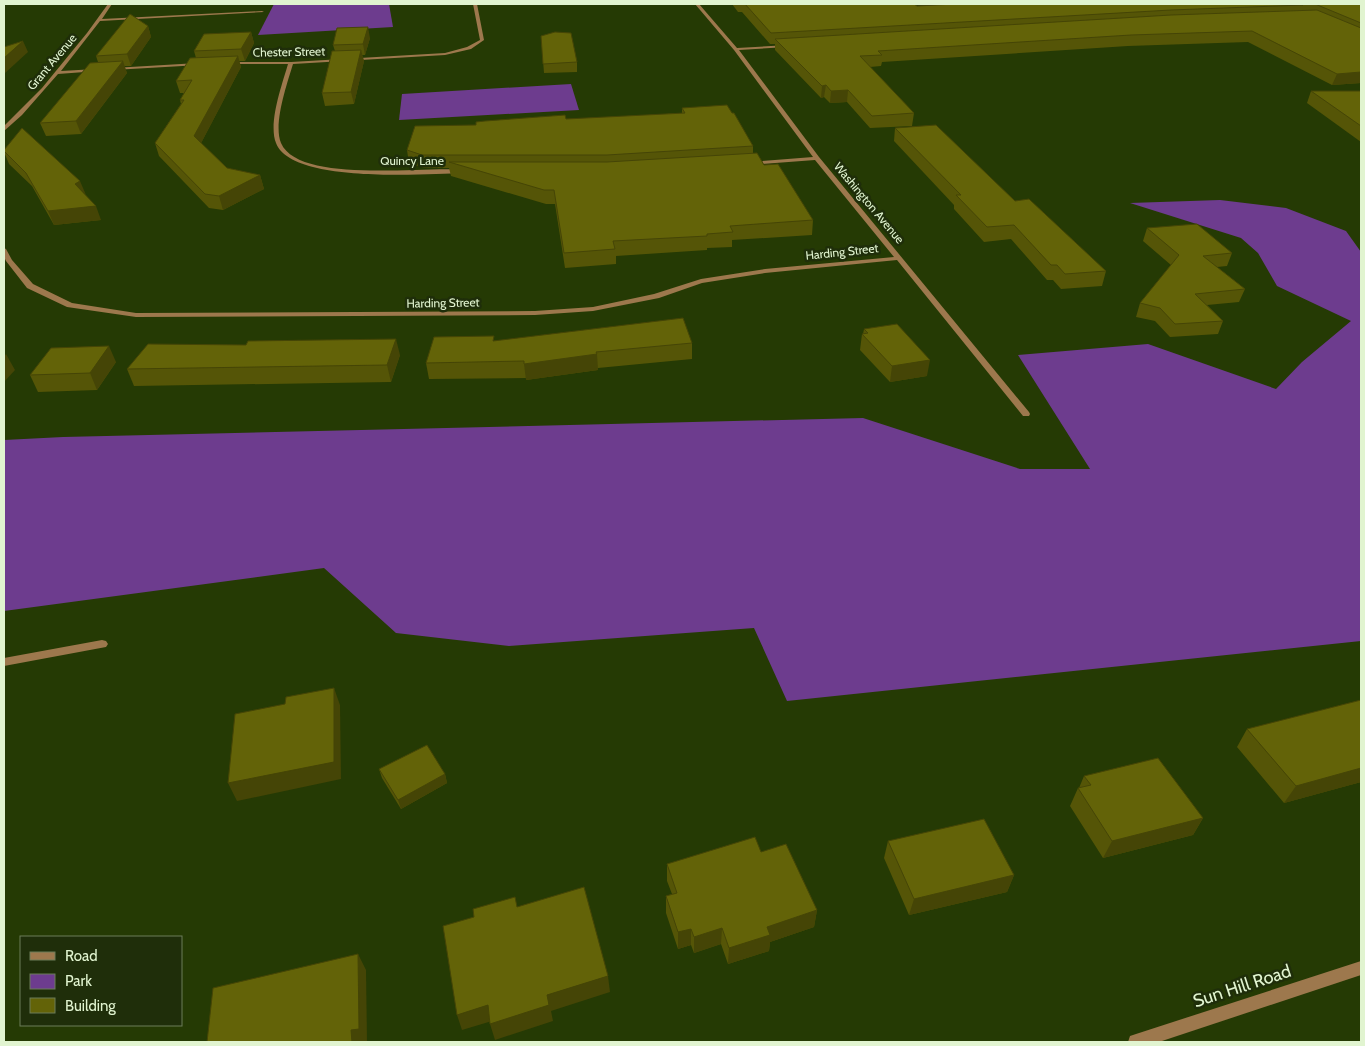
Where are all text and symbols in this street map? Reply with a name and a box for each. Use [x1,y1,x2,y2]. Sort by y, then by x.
street label: Grant Avenue [24,30,79,93]
street label: Chester Street [253,43,325,60]
street label: Quincy Lane [380,153,444,168]
street label: Washington Avenue [831,159,908,246]
street label: Harding Street [805,240,879,263]
street label: Harding Street [406,294,480,311]
legend [20,936,182,1026]
text: Road [65,947,98,965]
street label: Sun Hill Road [1190,960,1294,1012]
text: Park [65,972,92,990]
text: Building [65,997,116,1015]

